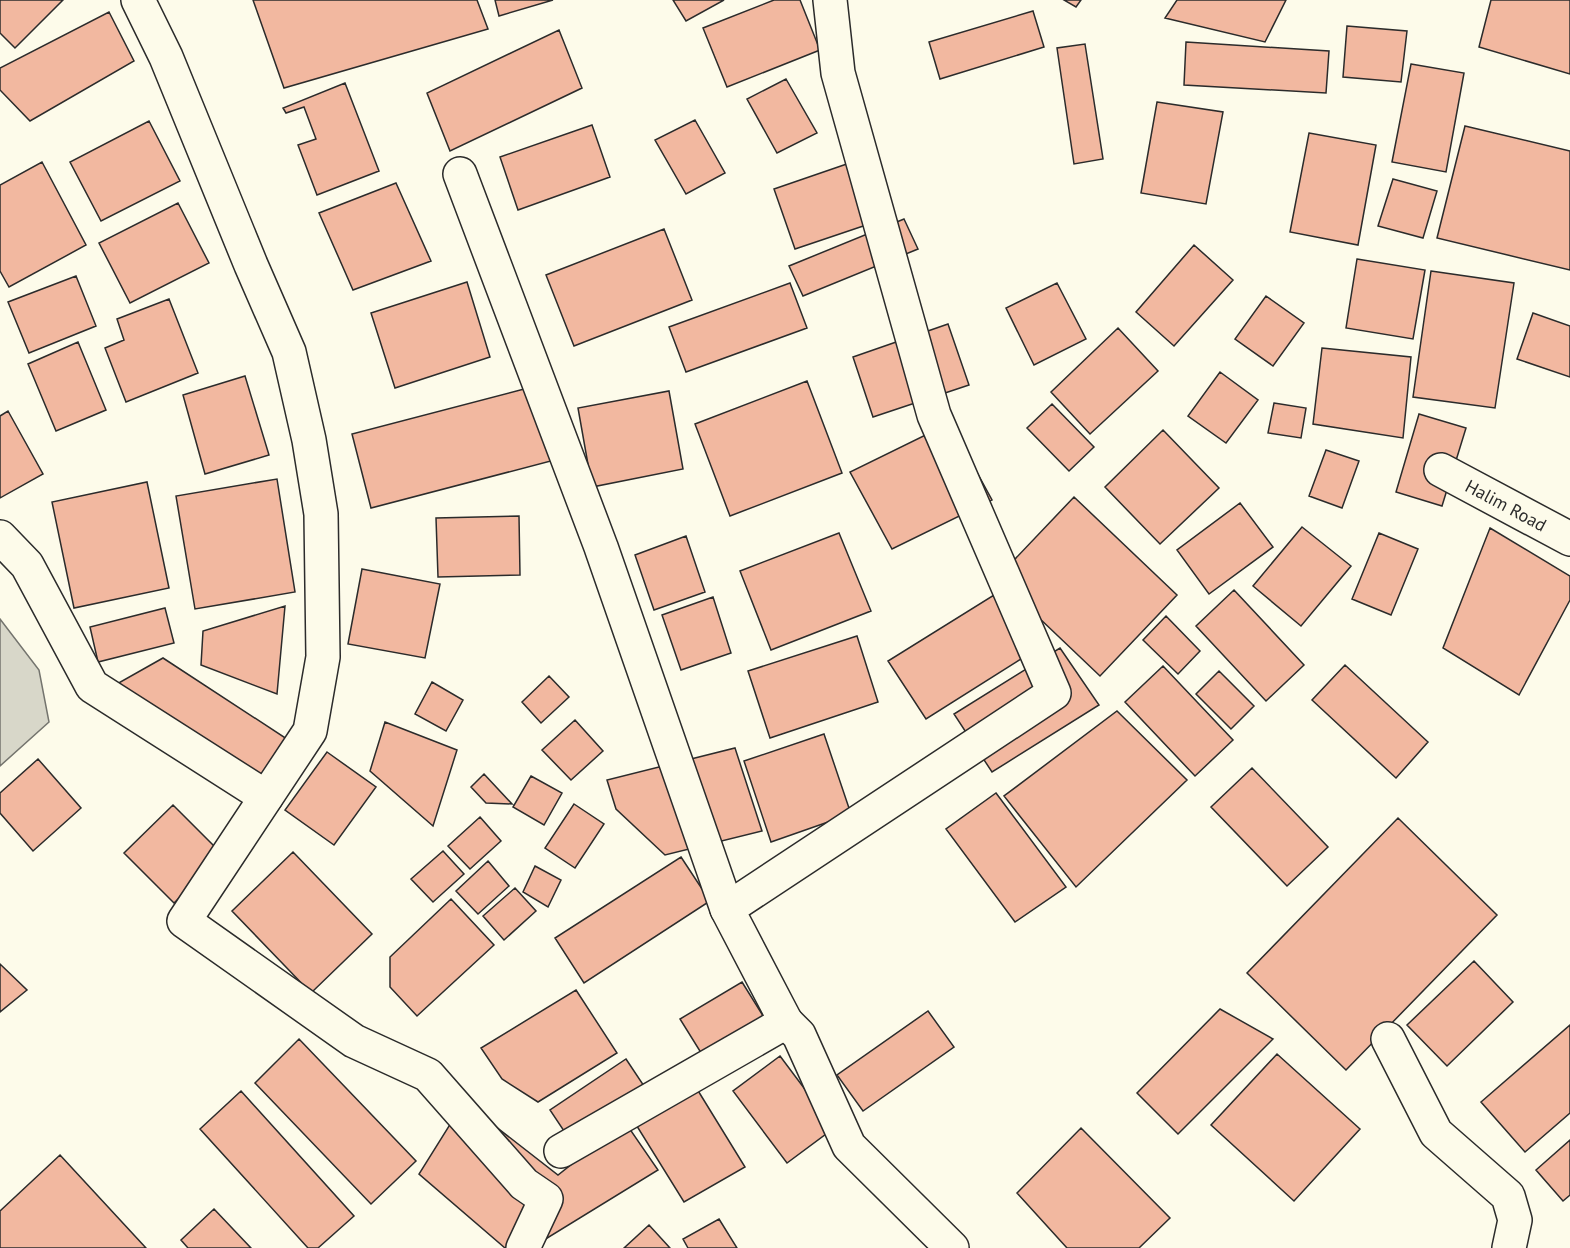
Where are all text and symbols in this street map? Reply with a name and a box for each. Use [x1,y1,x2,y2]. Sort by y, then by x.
street label: Halim Road [1462,474,1551,536]

